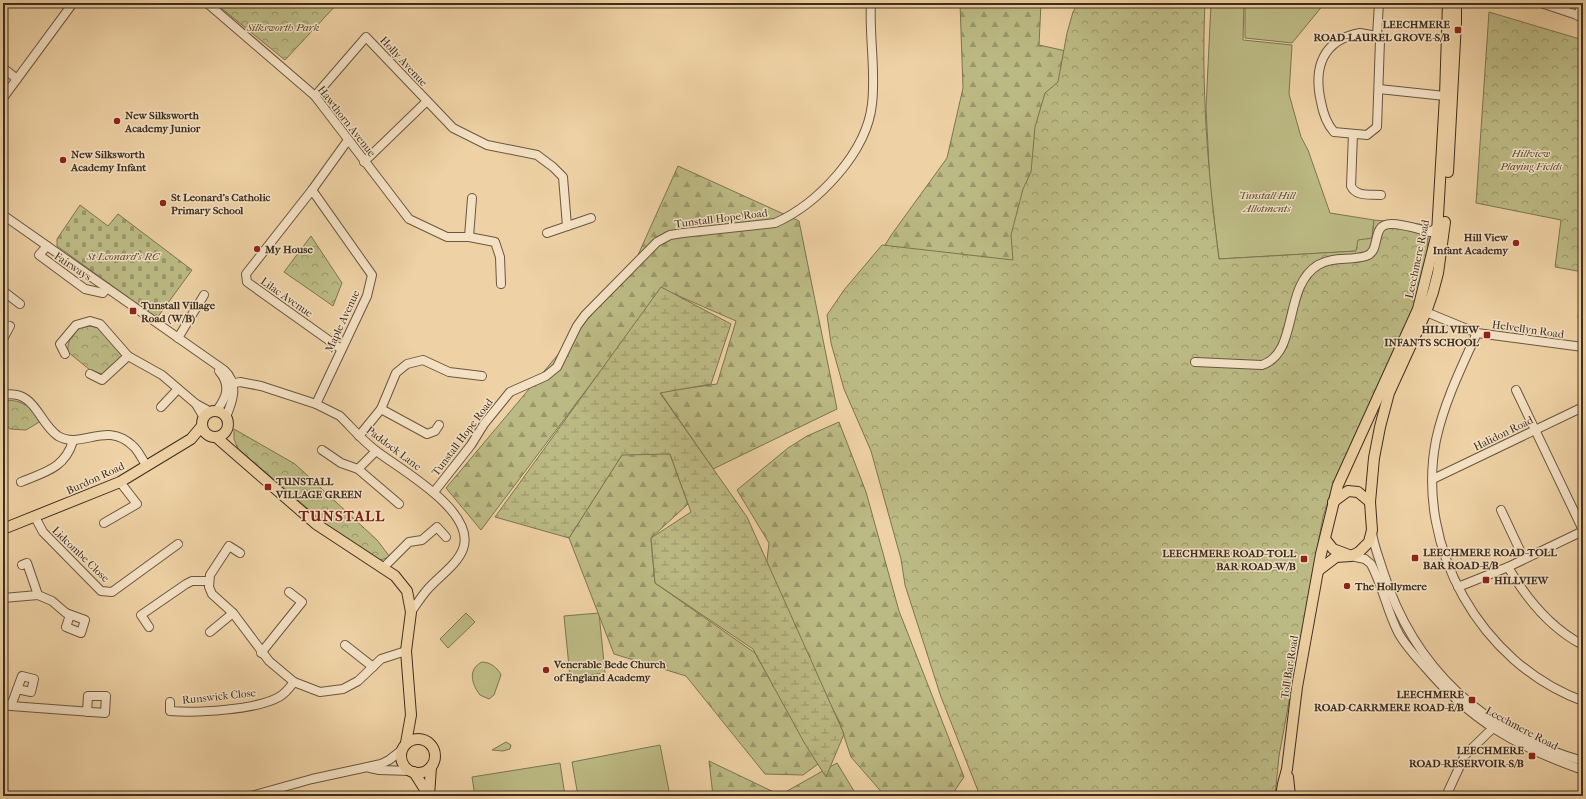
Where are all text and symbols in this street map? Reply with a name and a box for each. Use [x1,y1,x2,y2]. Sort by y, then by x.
place label: LEECHMERE ROAD-LAUREL GROVE-S/B [1313,18,1450,44]
park label: Silksworth Park [246,21,320,34]
marker: LEECHMERE ROAD-LAUREL GROVE-S/B [1453,25,1463,35]
street label: Holly Avenue [377,34,430,89]
street label: Hawthorn Avenue [315,83,379,160]
place label: New Silksworth Academy Junior [124,109,201,135]
marker: New Silksworth Academy Junior [112,116,122,126]
park label: Hillview Playing Fields [1499,147,1562,173]
place label: New Silksworth Academy Infant [70,148,147,174]
marker: New Silksworth Academy Infant [58,155,68,165]
park label: Tunstall Hill Allotments [1239,189,1296,215]
place label: St Leonard's Catholic Primary School [171,191,271,217]
marker: St Leonard's Catholic Primary School [158,198,168,208]
street label: Tunstall Hope Road [674,206,769,231]
street label: Leechmere Road [1403,218,1432,300]
place label: Hill View Infant Academy [1433,231,1509,257]
marker: Hill View Infant Academy [1511,238,1521,248]
place label: My House [264,243,313,256]
marker: My House [252,244,262,254]
street label: Fairways [52,249,94,283]
park label: St Leonard's RC [86,250,161,263]
street label: Lilac Avenue [258,275,316,320]
street label: Maple Avenue [322,287,363,354]
place label: Tunstall Village Road (W/B) [140,299,216,325]
marker: Tunstall Village Road (W/B) [128,306,138,316]
street label: Helvellyn Road [1491,318,1566,341]
place label: HILL VIEW INFANTS SCHOOL [1384,323,1480,349]
marker: HILL VIEW INFANTS SCHOOL [1482,330,1492,340]
street label: Tunstall Hope Road [429,395,496,479]
street label: Halidon Road [1471,413,1536,453]
street label: Paddock Lane [364,423,424,474]
street label: Burdon Road [64,459,127,498]
place label: TUNSTALL VILLAGE GREEN [275,475,363,501]
marker: TUNSTALL VILLAGE GREEN [263,482,273,492]
district label: TUNSTALL [298,507,385,525]
street label: Lidcombe Close [49,524,112,585]
place label: LEECHMERE ROAD-TOLL BAR ROAD-E/B [1423,546,1557,572]
place label: LEECHMERE ROAD-TOLL BAR ROAD-W/B [1162,547,1296,573]
marker: LEECHMERE ROAD-TOLL BAR ROAD-E/B [1410,553,1420,563]
marker: LEECHMERE ROAD-TOLL BAR ROAD-W/B [1299,554,1309,564]
place label: HILLVIEW [1494,574,1550,587]
marker: HILLVIEW [1481,575,1491,585]
place label: The Hollymere [1354,580,1427,593]
marker: The Hollymere [1342,581,1352,591]
street label: Toll Bar Road [1278,633,1301,700]
place label: Venerable Bede Church of England Academy [553,658,666,684]
marker: Venerable Bede Church of England Academy [541,665,551,675]
street label: Runswick Close [182,686,257,707]
place label: LEECHMERE ROAD-CARRMERE ROAD-E/B [1314,688,1464,714]
marker: LEECHMERE ROAD-CARRMERE ROAD-E/B [1467,695,1477,705]
street label: Leechmere Road [1483,704,1561,753]
place label: LEECHMERE ROAD-RESERVOIR-S/B [1409,744,1524,770]
marker: LEECHMERE ROAD-RESERVOIR-S/B [1527,751,1537,761]

